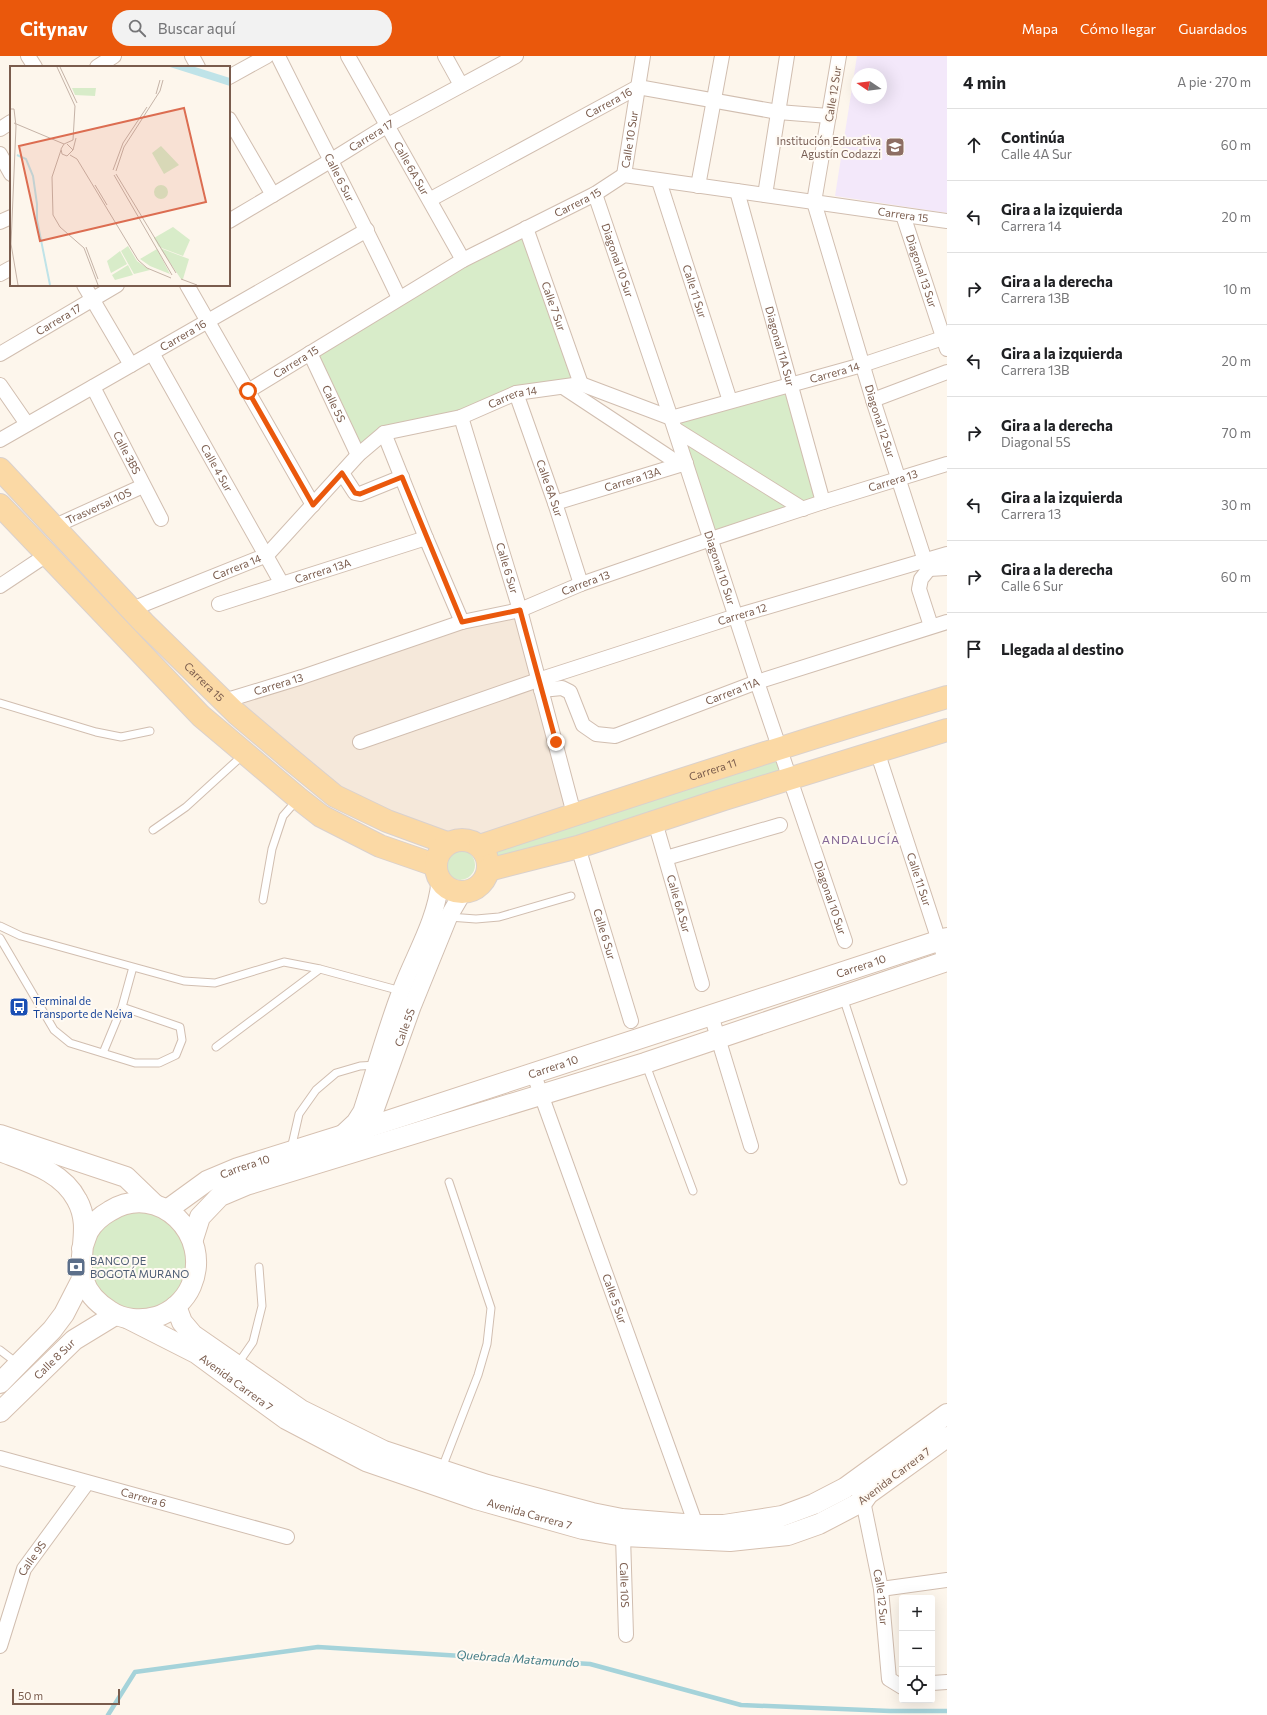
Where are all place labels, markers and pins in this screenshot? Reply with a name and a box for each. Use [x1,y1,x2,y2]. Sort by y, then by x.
place label: Institución Educativa Agustín Codazzi [777,134,881,160]
school or university icon: Institución Educativa Agustín Codazzi [884,136,906,158]
place label: Terminal de Transporte de Neiva [33,994,133,1020]
bus stop icon: Terminal de Transporte de Neiva [8,996,30,1018]
place label: BANCO DE BOGOTÁ MURANO [90,1254,189,1280]
bank icon: BANCO DE BOGOTÁ MURANO [65,1256,87,1278]

